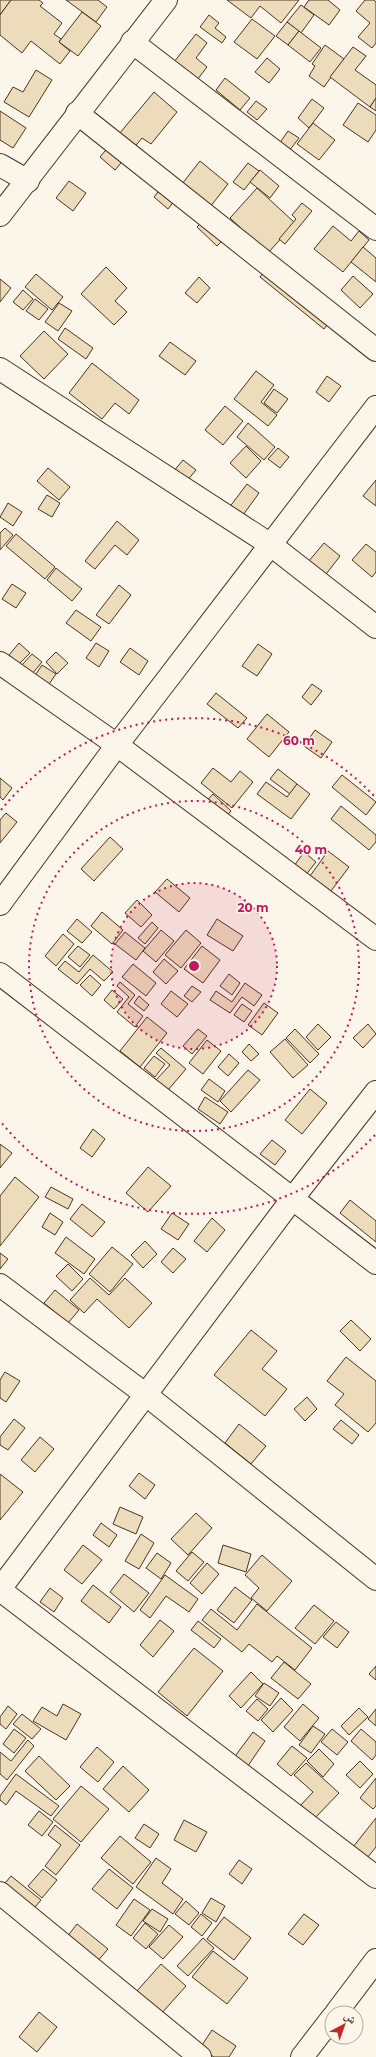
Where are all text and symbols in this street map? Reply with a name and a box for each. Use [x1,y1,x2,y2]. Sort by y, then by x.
text: 60 m [283,733,315,748]
text: 40 m [295,842,327,857]
text: 20 m [237,900,269,915]
centre of rings [187,959,201,973]
north arrow [324,2005,364,2045]
text: ش [341,2008,360,2028]

